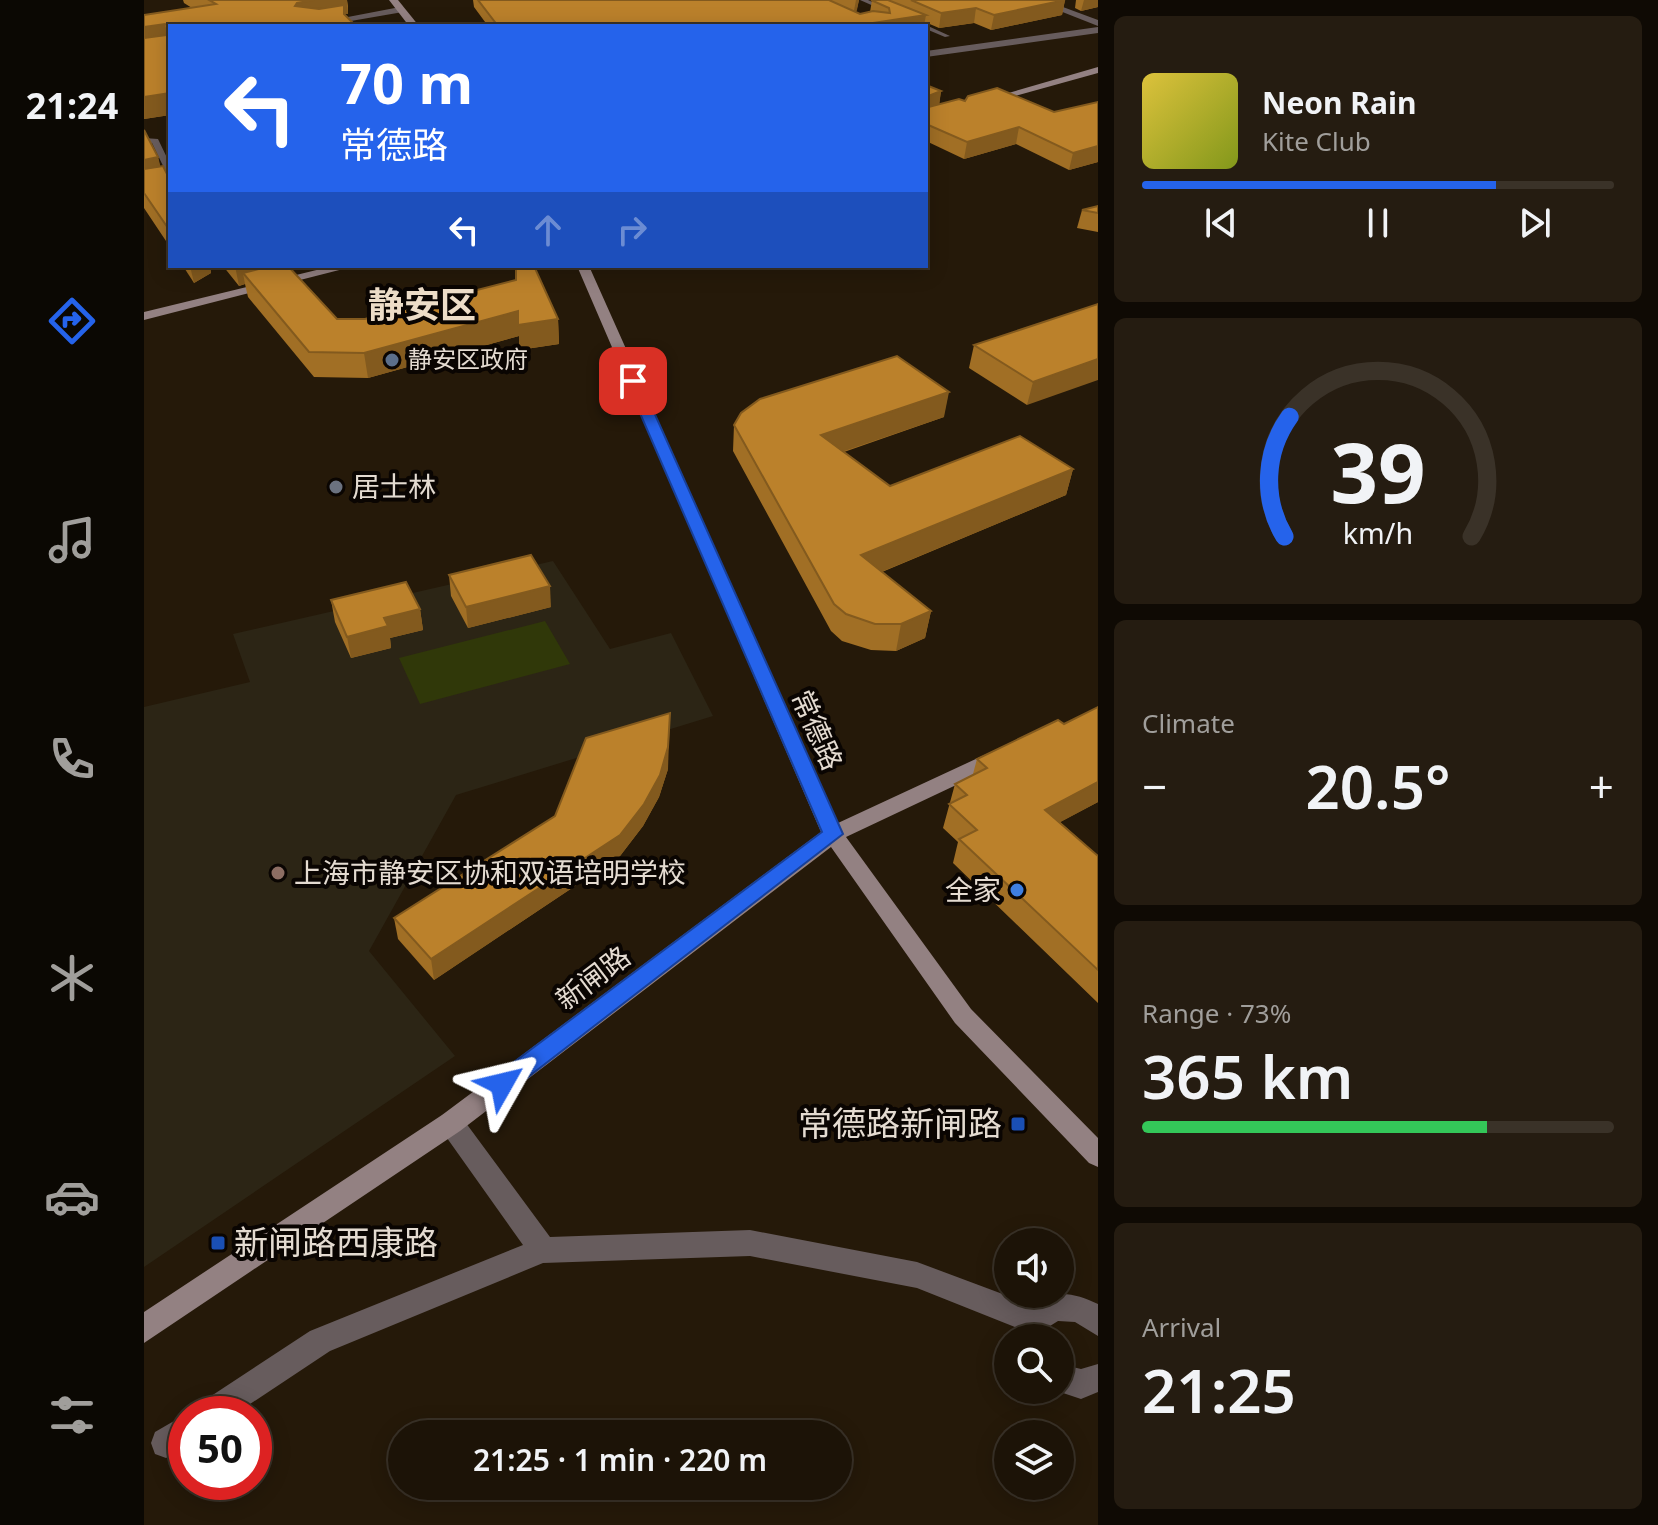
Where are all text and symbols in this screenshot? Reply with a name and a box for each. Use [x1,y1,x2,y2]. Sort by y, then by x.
text: 70 m [340,44,473,120]
icon: left [208,56,312,160]
text: 21:24 [26,81,118,130]
text: Neon Rain [1262,82,1416,123]
text: 常德路 [340,120,448,169]
text: Kite Club [1262,123,1371,159]
icon: previous [1199,201,1243,245]
icon: pause [1356,201,1400,245]
icon: next [1513,201,1557,245]
icon: left [442,208,486,252]
icon: ahead [526,208,570,252]
icon: right [610,208,654,252]
district label: 静安区 [368,280,476,329]
icon: directions [44,293,100,349]
place label: 静安区政府 [408,342,528,375]
pin [599,347,667,415]
marker: 静安区政府 [383,351,401,369]
icon: arrive [611,359,655,403]
text: 39 [1330,413,1426,526]
place label: 居士林 [352,467,436,505]
marker: 居士林 [327,478,345,496]
icon: music [44,512,100,568]
text: km/h [1343,513,1413,552]
street label: 常德路 [783,683,852,776]
text: Climate [1142,705,1235,741]
icon: phone [44,731,100,787]
text: 20.5° [1305,745,1451,827]
text: − [1142,756,1167,816]
text: + [1589,756,1614,816]
place label: 上海市静安区协和双语培明学校 [294,853,686,891]
marker: 上海市静安区协和双语培明学校 [269,864,287,882]
place label: 全家 [945,870,1001,908]
marker: 全家 [1008,881,1026,899]
street label: 新闸路 [547,937,637,1018]
icon: climate [44,950,100,1006]
text: Range · 73% [1142,995,1291,1031]
text: 365 km [1142,1035,1353,1117]
position arrow [460,1042,544,1126]
place label: 常德路新闸路 [798,1100,1002,1146]
marker: 常德路新闸路 [1009,1115,1027,1133]
icon: car [44,1169,100,1225]
place label: 新闸路西康路 [234,1219,438,1265]
map controls [994,1228,1074,1500]
button: sound [994,1228,1074,1308]
marker: 新闸路西康路 [209,1234,227,1252]
text: Arrival [1142,1309,1221,1345]
button: search [994,1324,1074,1404]
text: 21:25 [1142,1349,1296,1431]
icon: filters [44,1387,100,1443]
speed limit sign: 50 [168,1396,272,1500]
button: layers [994,1420,1074,1500]
text: 21:25 · 1 min · 220 m [473,1439,767,1480]

